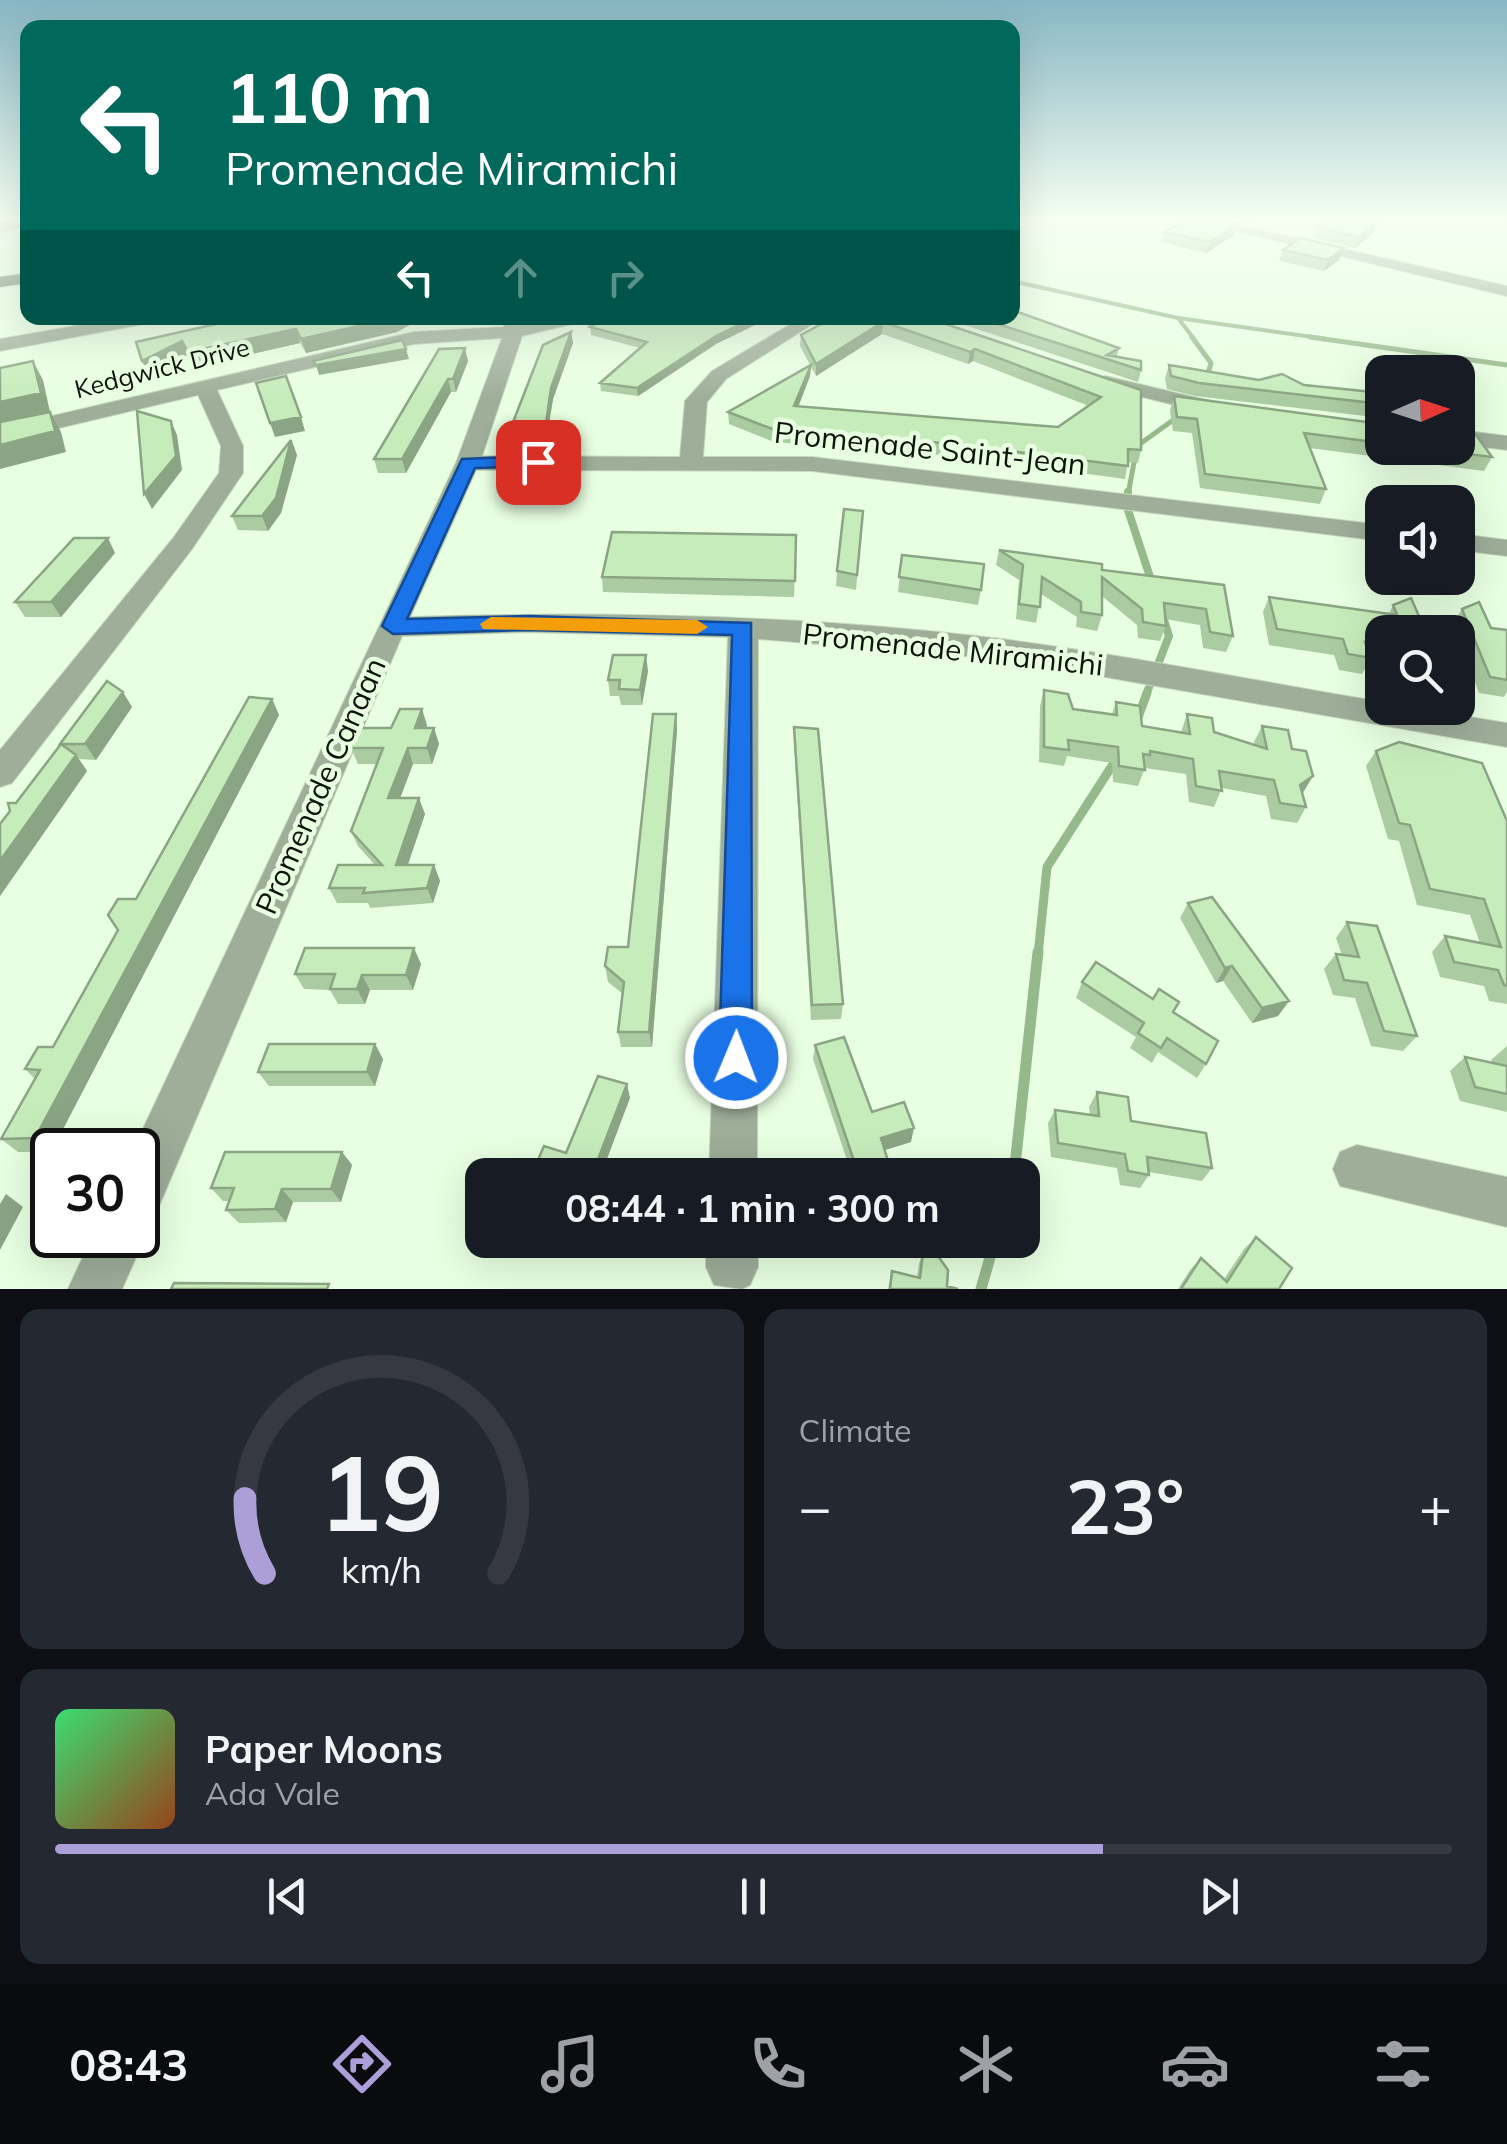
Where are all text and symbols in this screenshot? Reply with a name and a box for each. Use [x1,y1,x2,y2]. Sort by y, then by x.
text: 110 m [225,53,433,141]
icon: left [60,60,190,190]
text: Promenade Miramichi [225,140,678,196]
icon: left [388,250,443,305]
icon: ahead [493,250,548,305]
icon: right [598,250,653,305]
street label: Kedgwick Drive [71,331,253,404]
north arrow [1365,355,1475,465]
map controls [1365,355,1475,725]
street label: Promenade Saint-Jean [773,413,1088,483]
pin [496,420,581,505]
icon: arrive [511,435,566,490]
button: sound [1365,485,1475,595]
street label: Promenade Miramichi [801,614,1105,684]
button: search [1365,615,1475,725]
street label: Promenade Canaan [246,652,394,920]
position arrow [684,1006,788,1110]
speed limit sign: 30 [30,1128,160,1258]
text: 08:44 · 1 min · 300 m [565,1184,940,1232]
text: Climate [799,1410,911,1450]
text: 19 [319,1426,444,1557]
text: 23° [1066,1459,1184,1553]
text: − [799,1472,832,1541]
text: + [1419,1472,1452,1541]
text: km/h [341,1547,422,1592]
text: Paper Moons [205,1725,443,1773]
text: Ada Vale [205,1773,340,1813]
icon: previous [260,1869,315,1924]
icon: pause [726,1869,781,1924]
icon: next [1192,1869,1247,1924]
icon: directions [327,2029,397,2099]
icon: music [535,2029,605,2099]
icon: phone [743,2029,813,2099]
icon: climate [951,2029,1021,2099]
icon: car [1160,2029,1230,2099]
icon: filters [1368,2029,1438,2099]
text: 08:43 [69,2036,188,2092]

